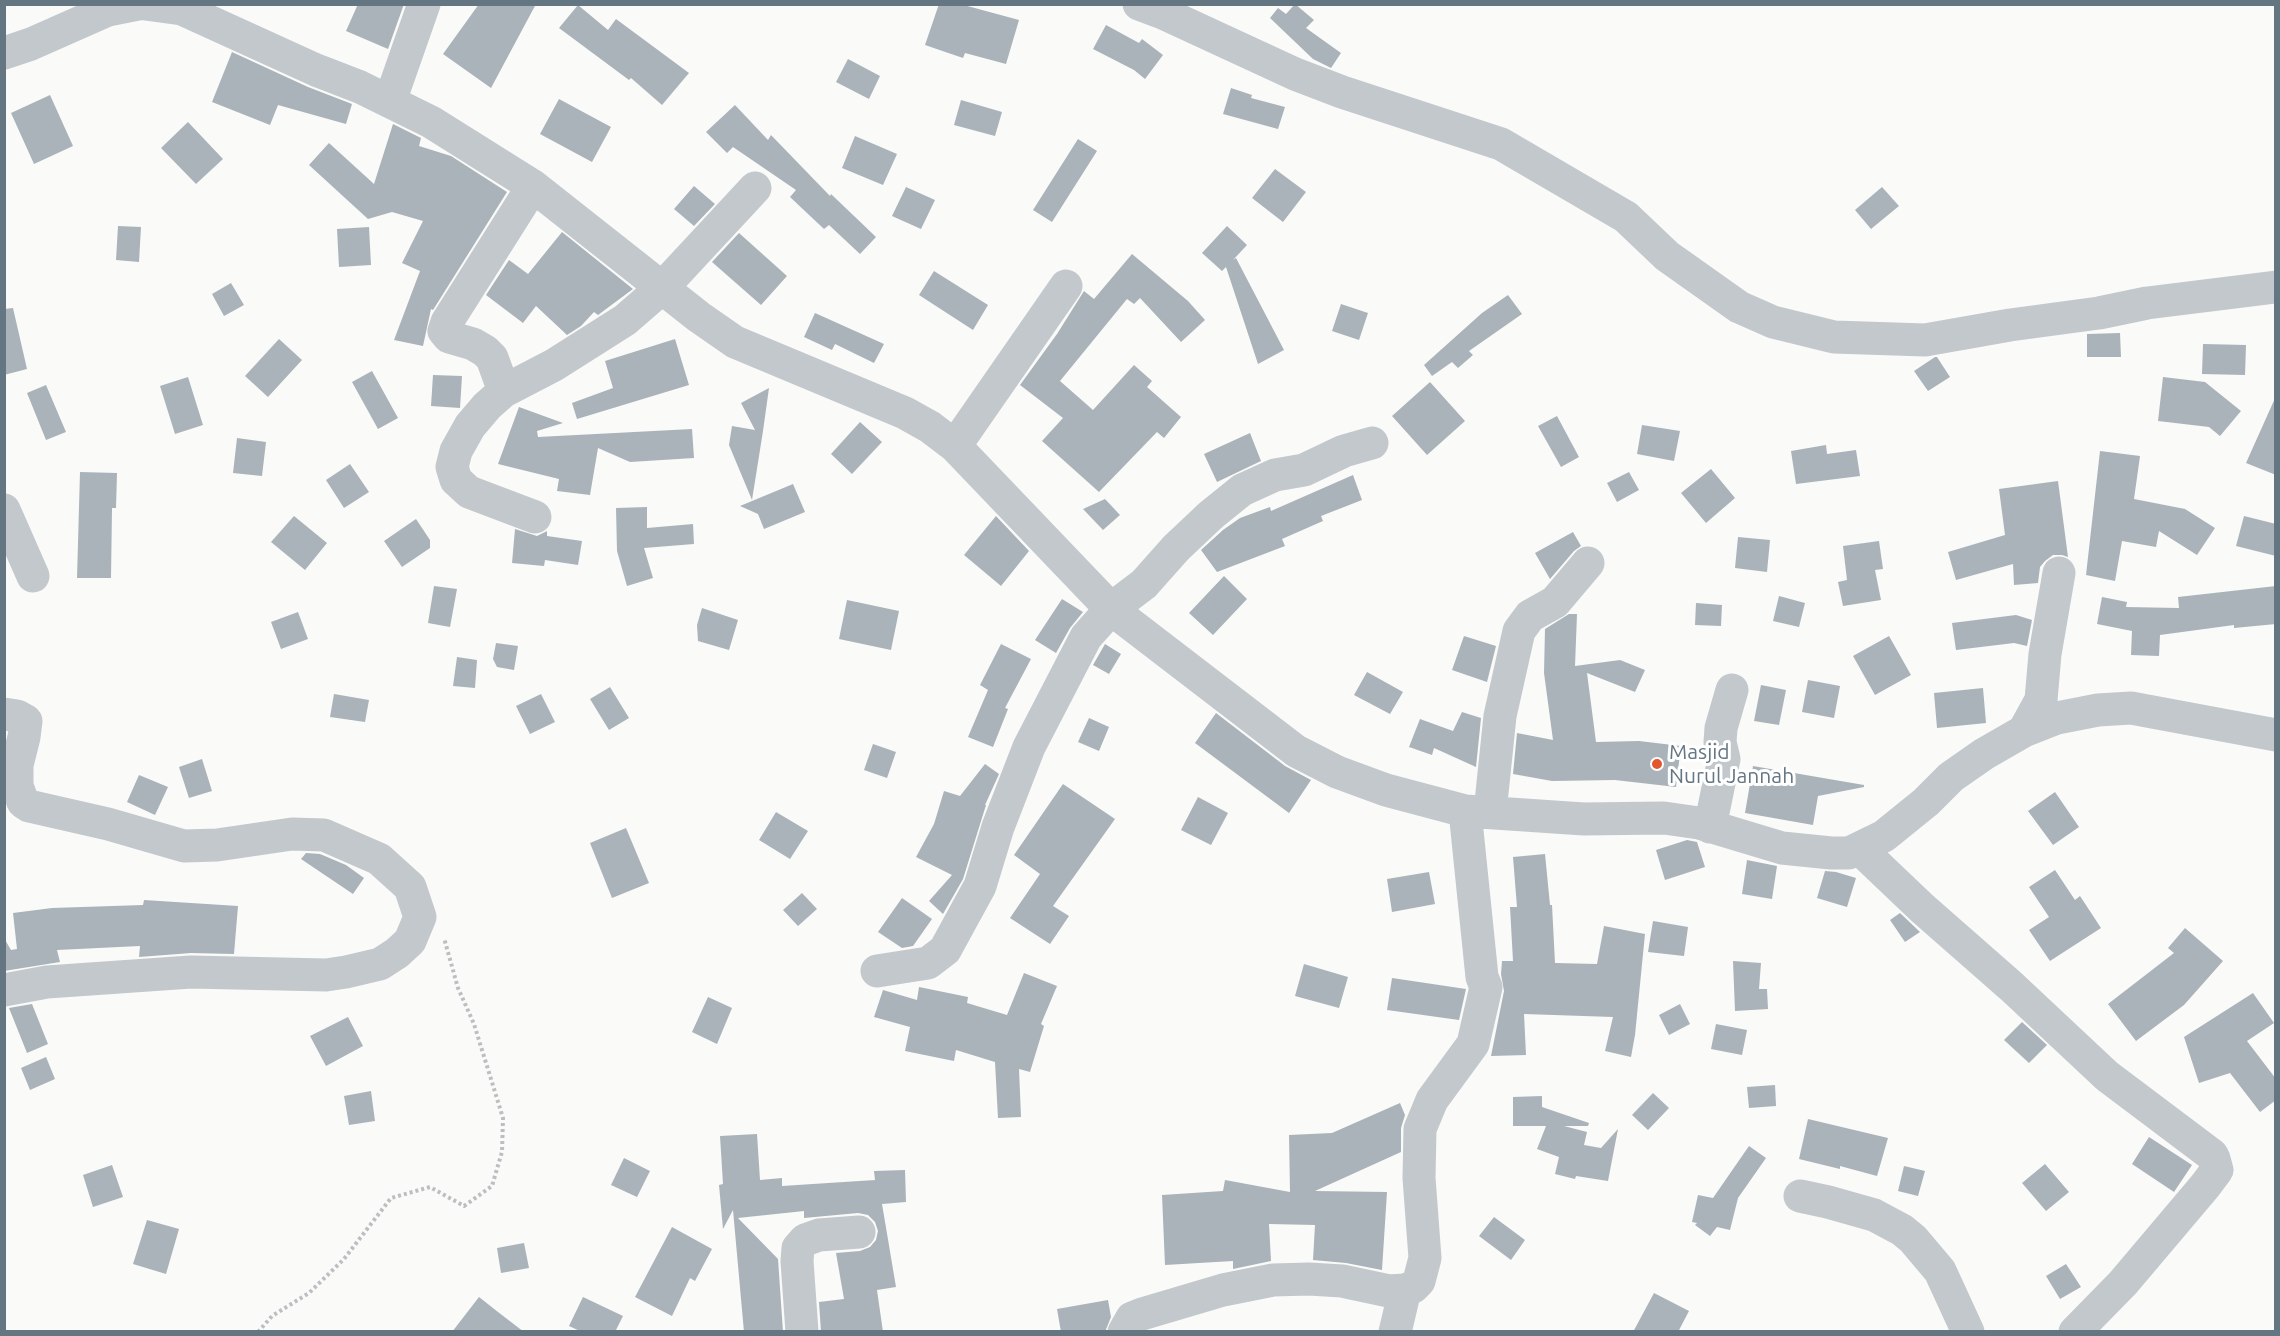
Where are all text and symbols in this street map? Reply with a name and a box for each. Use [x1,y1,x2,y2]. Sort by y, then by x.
place label: Masjid Nurul Jannah [1669,739,1794,789]
marker: Masjid Nurul Jannah [1650,757,1664,771]

